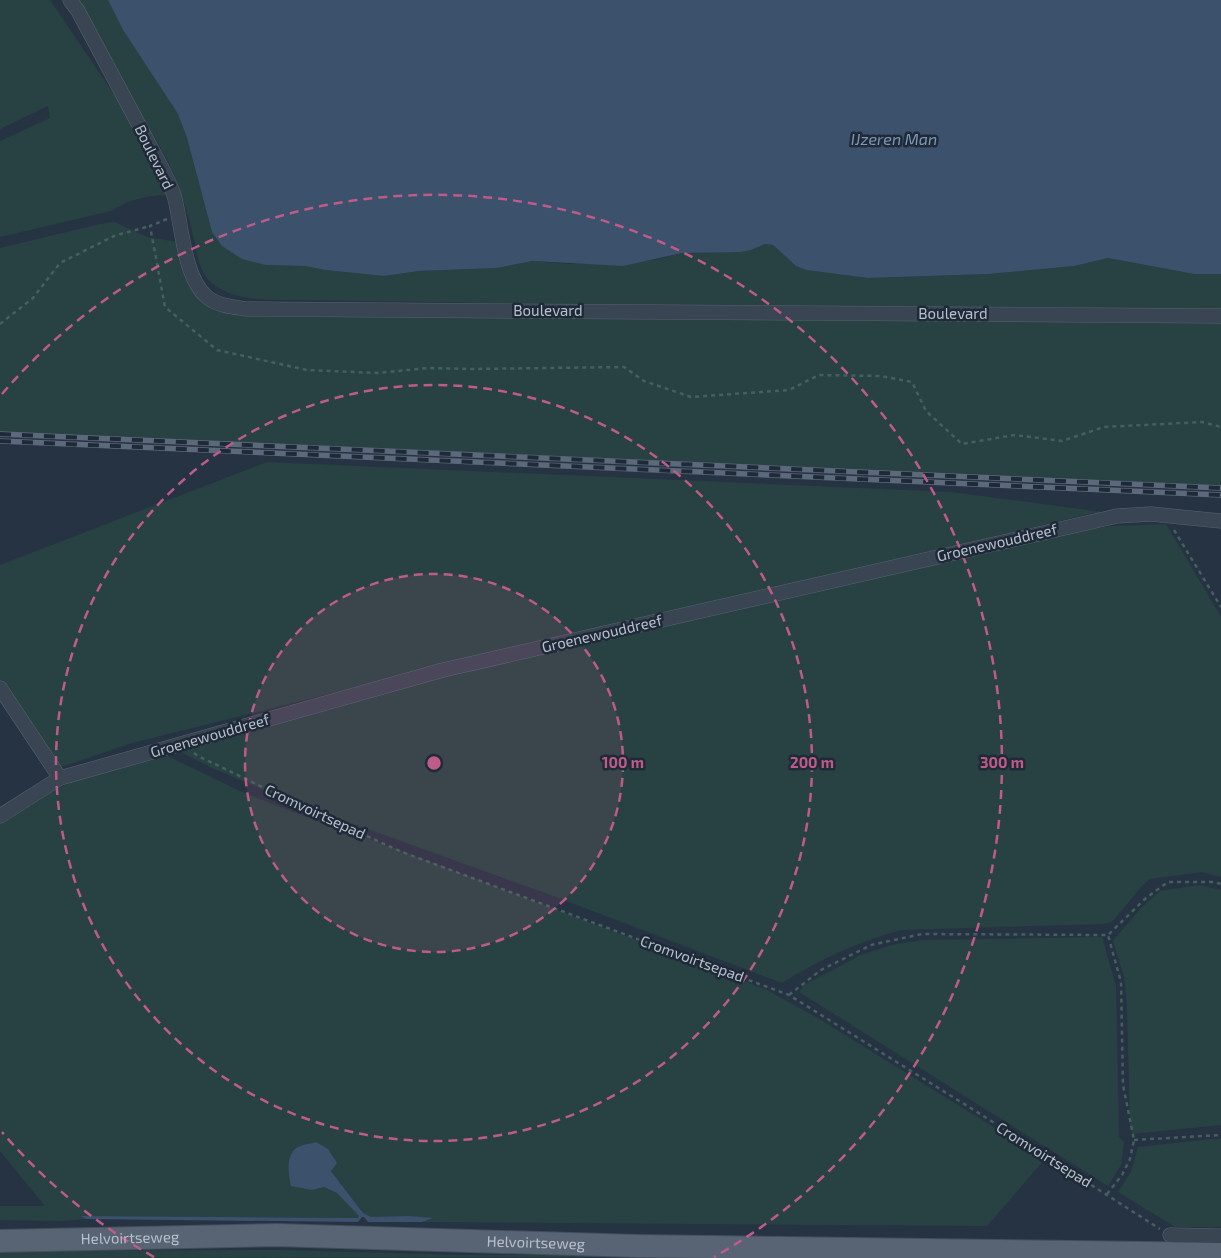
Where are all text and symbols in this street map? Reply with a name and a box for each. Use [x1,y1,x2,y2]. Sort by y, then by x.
street label: Boulevard [132,121,178,192]
water label: IJzeren Man [851,129,937,148]
street label: Boulevard [513,301,583,319]
street label: Boulevard [918,304,988,322]
street label: Groenewouddreef [935,519,1059,565]
street label: Groenewouddreef [540,610,664,656]
street label: Groenewouddreef [148,709,272,761]
text: 100 m [602,753,644,771]
text: 200 m [790,753,834,771]
text: 300 m [980,753,1024,771]
centre of rings [425,754,443,772]
street label: Cromvoirtsepad [262,780,369,842]
street label: Cromvoirtsepad [638,931,747,985]
street label: Cromvoirtsepad [994,1118,1096,1191]
street label: Helvoirtseweg [80,1227,180,1247]
street label: Helvoirtseweg [486,1231,586,1252]

